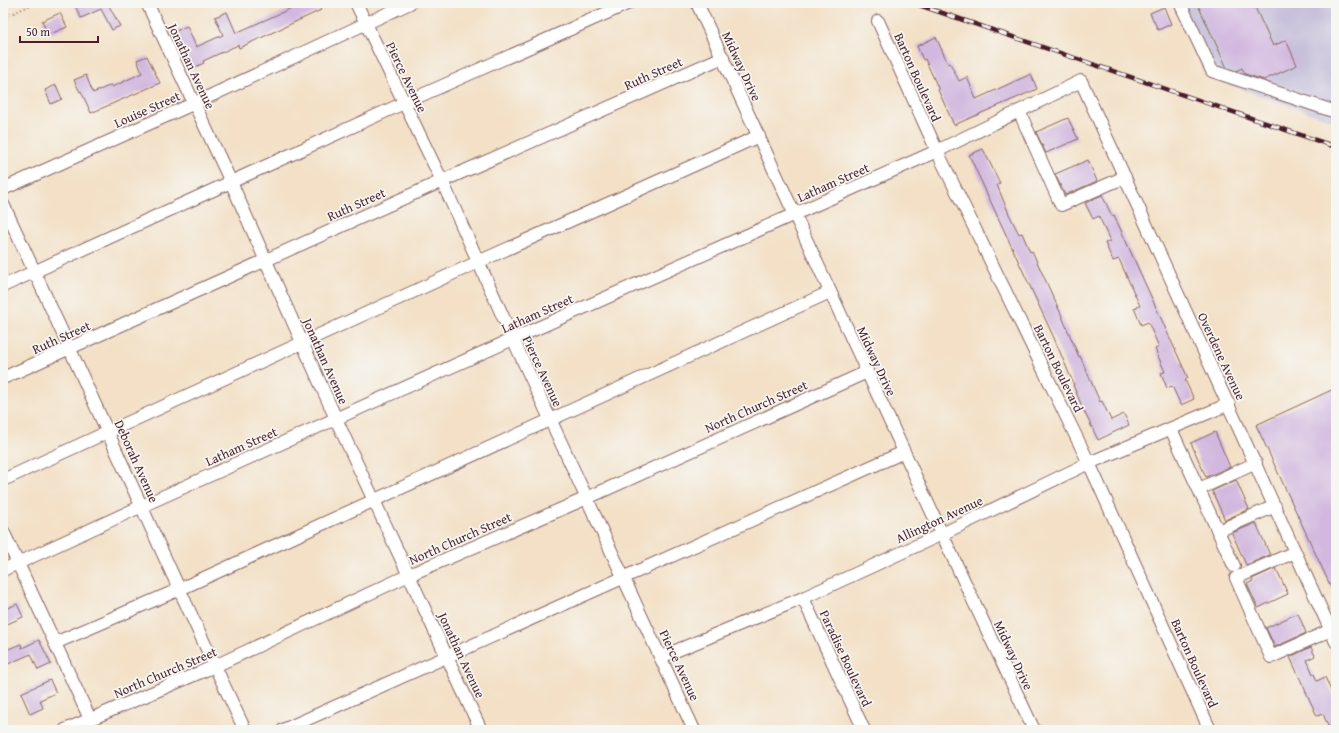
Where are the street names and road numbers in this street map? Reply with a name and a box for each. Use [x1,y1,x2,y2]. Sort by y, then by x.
street label: Jonathan Avenue [163,19,220,112]
street label: Midway Drive [717,28,766,104]
street label: Barton Boulevard [889,30,946,125]
street label: Pierce Avenue [381,39,432,116]
street label: Ruth Street [621,52,686,95]
street label: Louise Street [111,86,184,133]
street label: Latham Street [794,158,873,207]
street label: Ruth Street [324,183,389,226]
street label: Latham Street [498,289,577,338]
street label: Overdene Avenue [1193,309,1250,403]
street label: Jonathan Avenue [297,313,353,407]
street label: Ruth Street [29,316,94,359]
street label: Barton Boulevard [1029,321,1088,415]
street label: Midway Drive [852,323,901,399]
street label: Pierce Avenue [518,332,567,410]
street label: North Church Street [702,375,811,438]
street label: Deborah Avenue [110,417,163,506]
street label: Latham Street [202,422,281,471]
street label: Allington Avenue [893,491,986,548]
street label: North Church Street [406,507,515,570]
street label: Paradise Boulevard [815,607,876,710]
street label: Jonathan Avenue [433,608,490,701]
street label: Barton Boulevard [1166,616,1223,711]
street label: Midway Drive [989,617,1038,693]
street label: Pierce Avenue [655,626,704,704]
street label: North Church Street [111,642,220,703]

